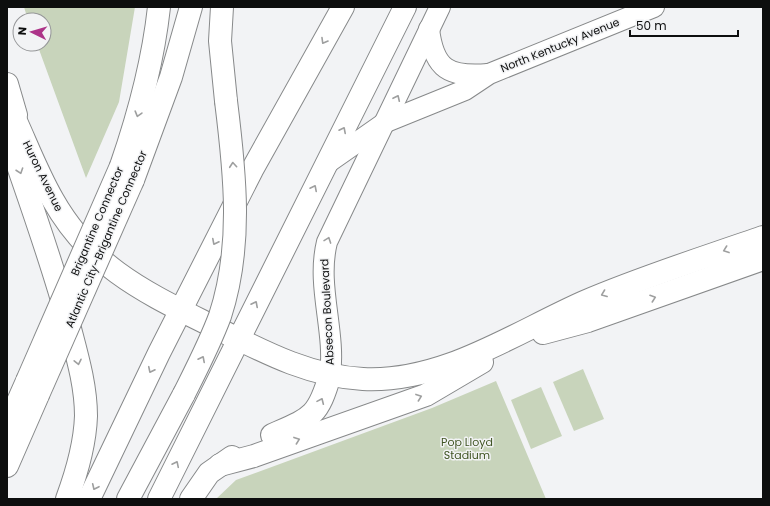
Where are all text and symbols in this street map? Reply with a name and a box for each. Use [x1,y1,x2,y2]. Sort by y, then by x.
north arrow [12,12,52,52]
scale bar [630,12,738,38]
street label: North Kentucky Avenue [498,14,622,76]
text: 50 m [636,17,667,34]
text: N [14,26,30,36]
one-way arrow [321,37,328,44]
one-way arrow [392,94,400,102]
one-way arrow [134,110,143,117]
one-way arrow [338,126,346,134]
street label: Huron Avenue [19,138,67,214]
street label: Atlantic City–Brigantine Connector [61,148,151,330]
one-way arrow [229,162,238,168]
street label: Brigantine Connector [67,164,127,278]
one-way arrow [15,167,23,174]
one-way arrow [309,185,317,192]
one-way arrow [323,236,332,243]
one-way arrow [213,238,220,246]
one-way arrow [723,245,730,254]
street label: Absecon Boulevard [316,258,338,366]
one-way arrow [601,290,608,298]
one-way arrow [649,295,656,303]
one-way arrow [251,301,258,308]
one-way arrow [197,356,204,363]
one-way arrow [74,359,82,365]
one-way arrow [148,366,156,373]
one-way arrow [416,393,423,402]
one-way arrow [317,397,325,404]
park label: Pop Lloyd Stadium [441,434,493,463]
one-way arrow [293,437,300,445]
one-way arrow [171,461,179,468]
one-way arrow [92,483,100,491]

